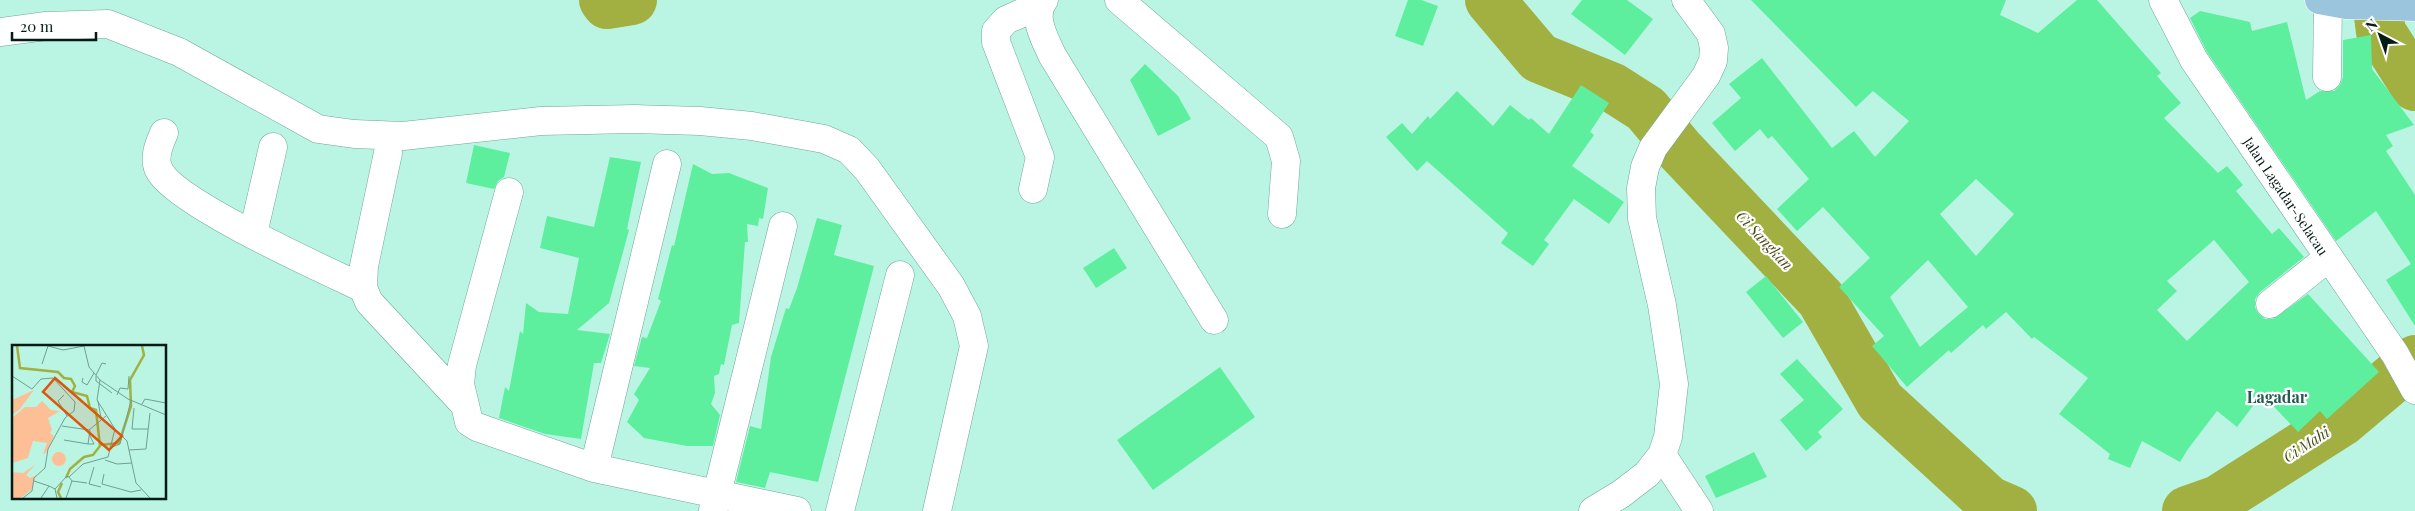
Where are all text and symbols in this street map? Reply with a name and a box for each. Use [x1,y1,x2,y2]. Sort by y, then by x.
scale bar [12,10,96,42]
north arrow [2355,10,2405,60]
text: N [2361,14,2381,35]
text: 20 m [20,16,54,36]
street label: Jalan Lagadar-Selacau [2239,132,2333,259]
water label: Ci Sangkan [1732,206,1798,274]
inset map [12,345,166,498]
district label: Lagadar [2247,386,2308,407]
water label: Ci Mahi [2279,421,2333,466]

